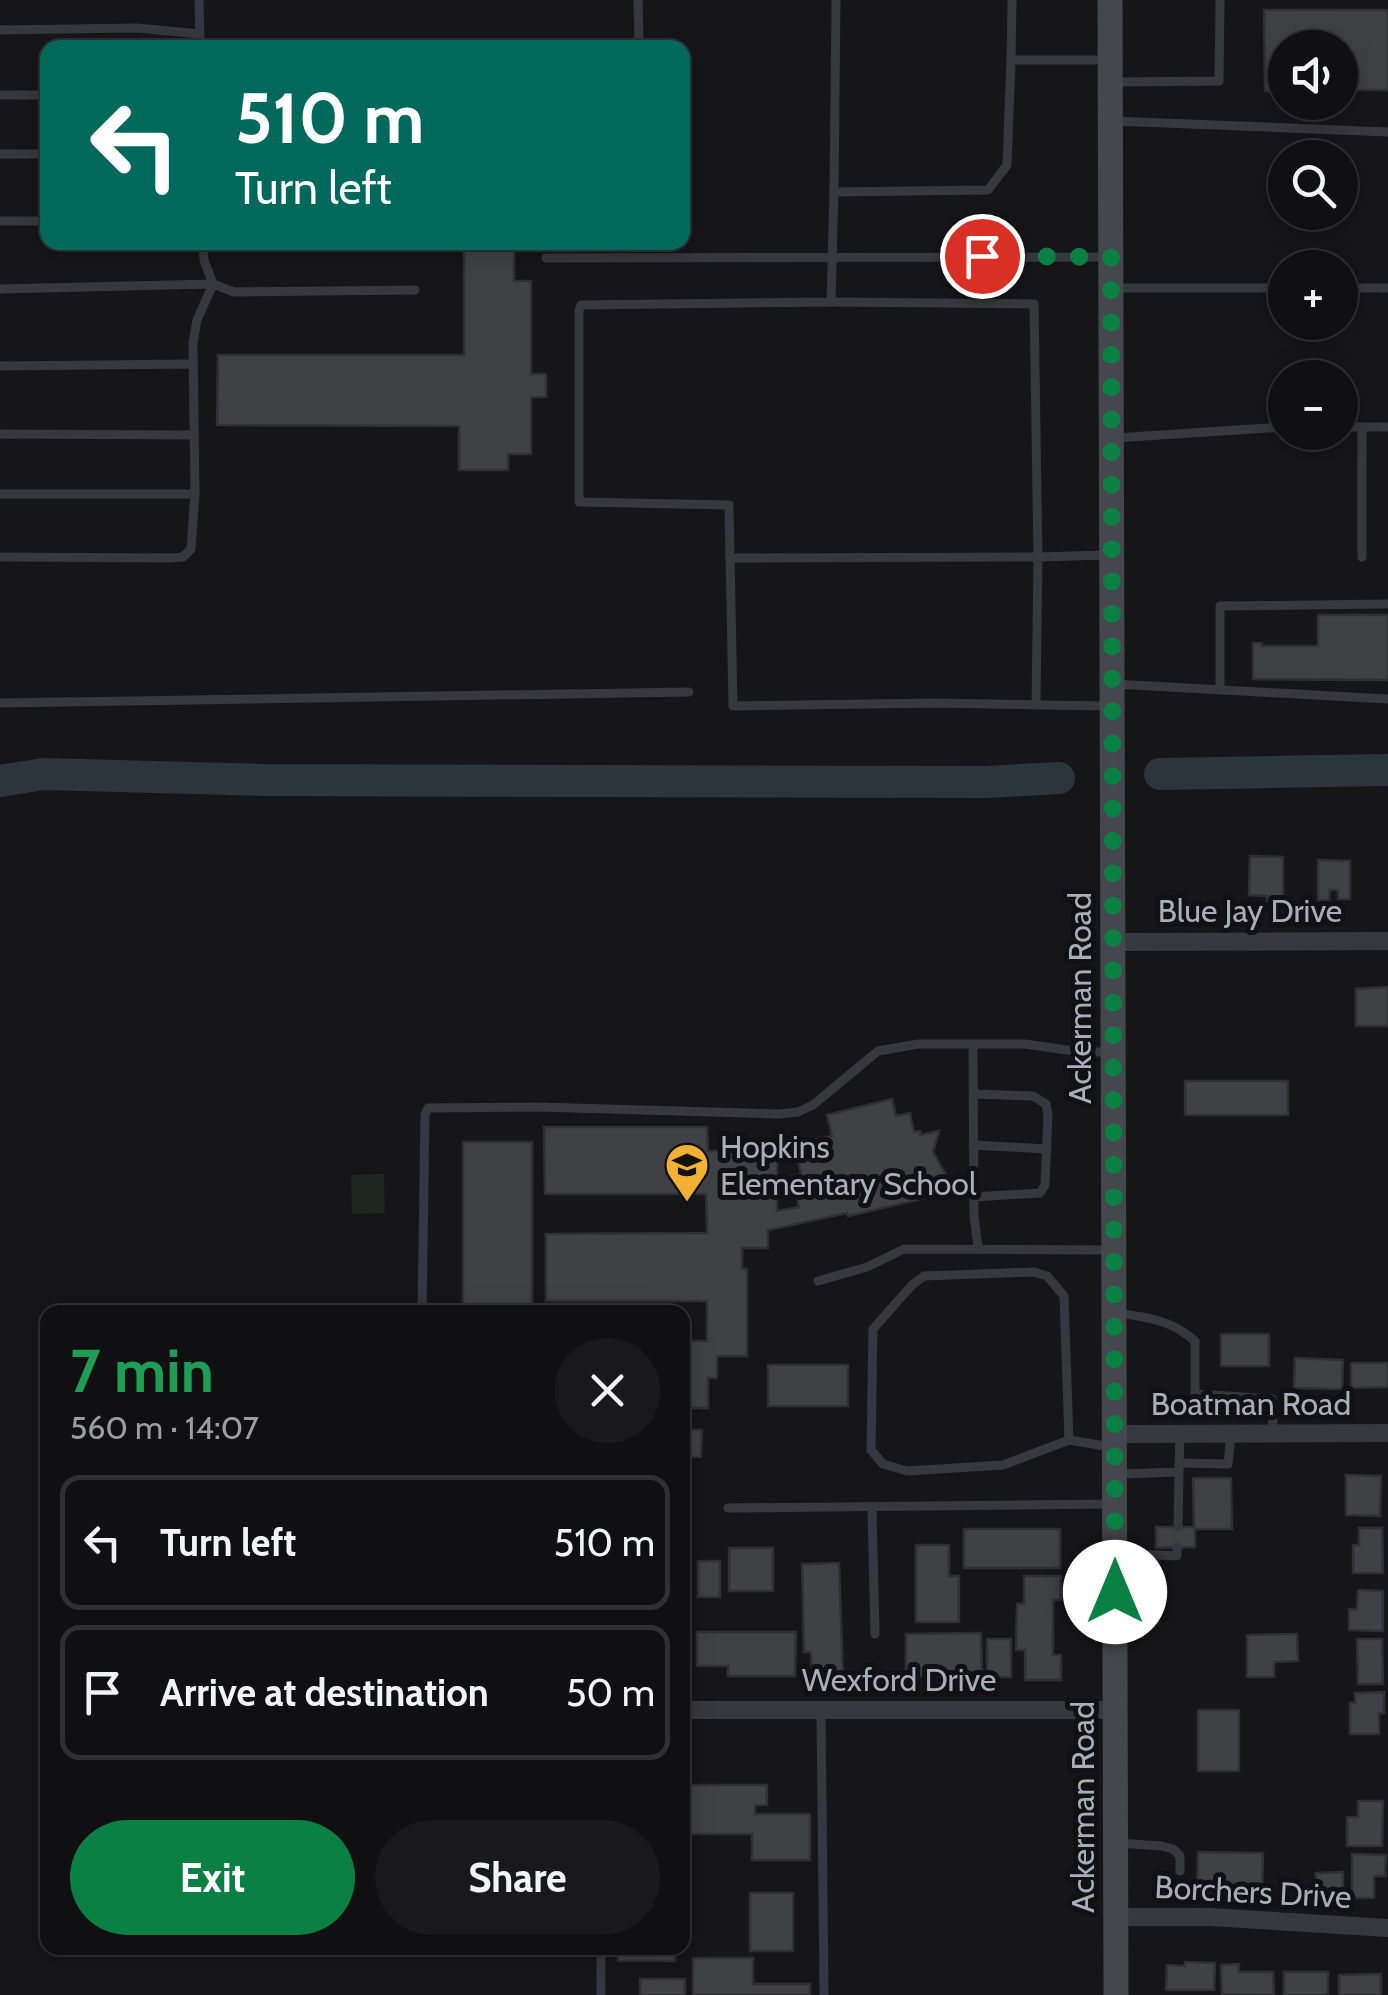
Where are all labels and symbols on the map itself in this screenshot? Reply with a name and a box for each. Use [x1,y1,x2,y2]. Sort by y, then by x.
pin [940,214,1025,299]
street label: Blue Jay Drive [1158,891,1342,930]
street label: Ackerman Road [1060,892,1099,1104]
place label: Hopkins Elementary School [720,1127,977,1203]
school or university icon: Hopkins Elementary School [664,1142,710,1203]
street label: Boatman Road [1151,1384,1351,1423]
position arrow [1063,1540,1167,1644]
street label: Wexford Drive [802,1660,996,1699]
street label: Ackerman Road [1063,1701,1102,1913]
street label: Borchers Drive [1154,1867,1352,1916]

